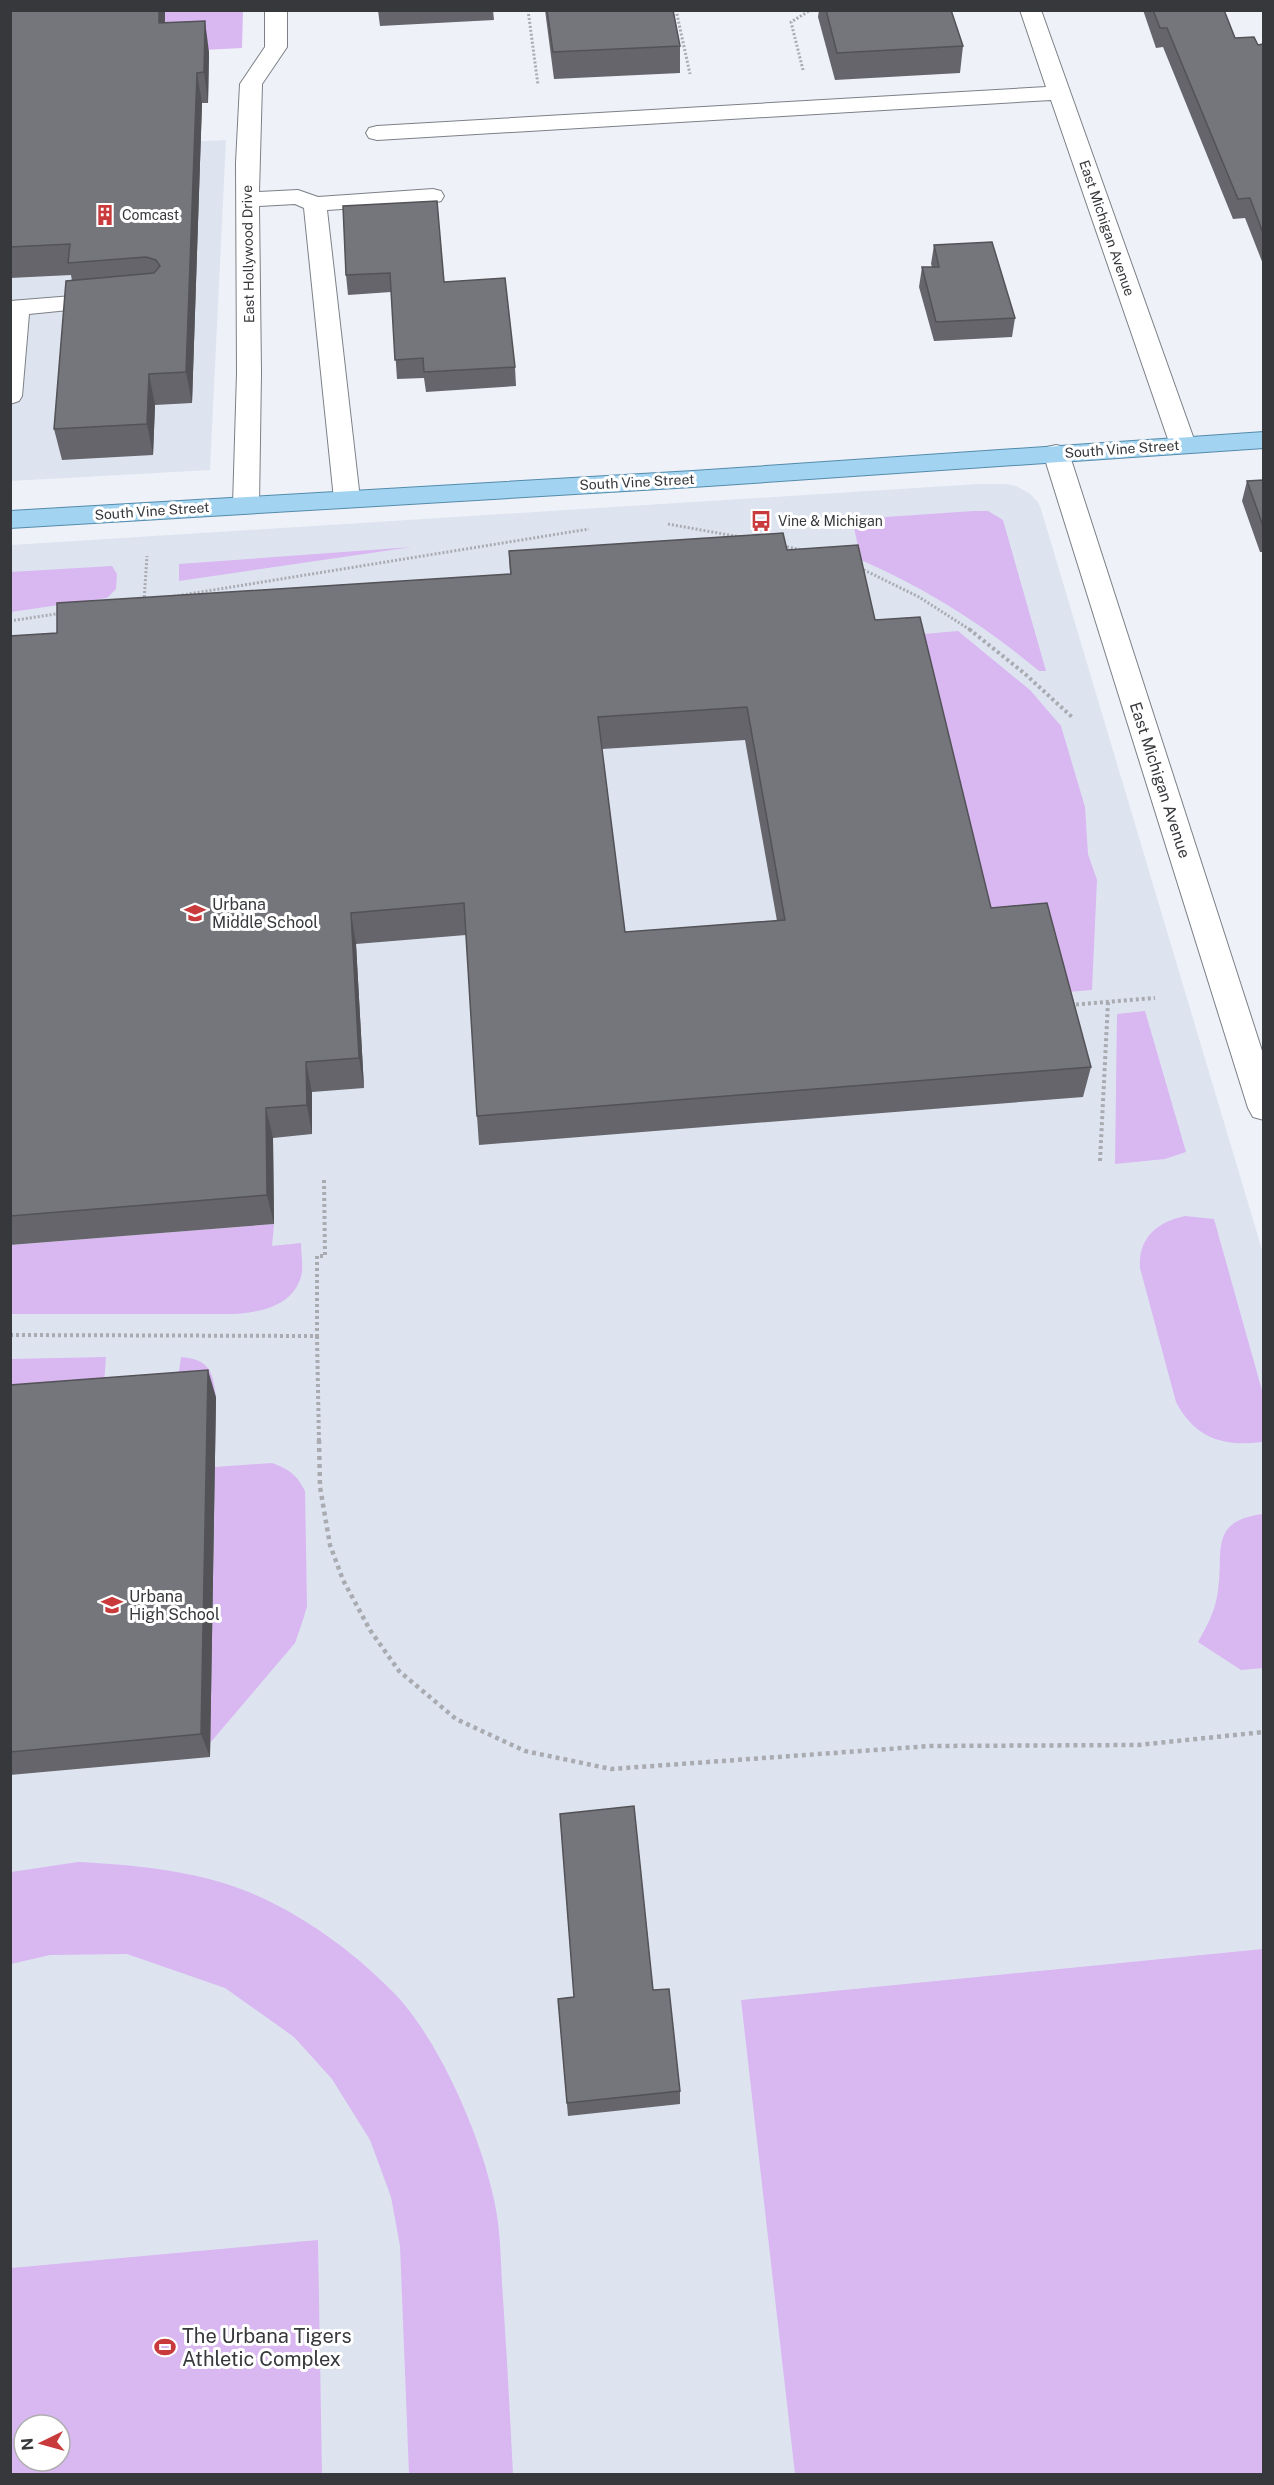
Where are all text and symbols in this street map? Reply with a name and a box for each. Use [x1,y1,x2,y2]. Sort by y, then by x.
street label: East Michigan Avenue [1076,158,1138,298]
street label: East Hollywood Drive [239,185,257,323]
building icon: Comcast [93,203,117,227]
place label: Comcast [122,207,179,223]
street label: South Vine Street [1064,437,1180,461]
street label: South Vine Street [579,471,695,493]
street label: South Vine Street [94,499,210,523]
bus stop icon: Vine & Michigan [749,509,773,533]
place label: Vine & Michigan [778,513,883,529]
street label: East Michigan Avenue [1126,699,1194,861]
place label: Urbana Middle School [212,895,318,932]
school or university icon: Urbana Middle School [183,901,207,925]
place label: Urbana High School [129,1587,220,1624]
school or university icon: Urbana High School [100,1593,124,1617]
place label: The Urbana Tigers Athletic Complex [182,2324,352,2371]
sports icon: The Urbana Tigers Athletic Complex [153,2335,177,2359]
north arrow [12,2413,72,2473]
text: N [18,2437,38,2451]

